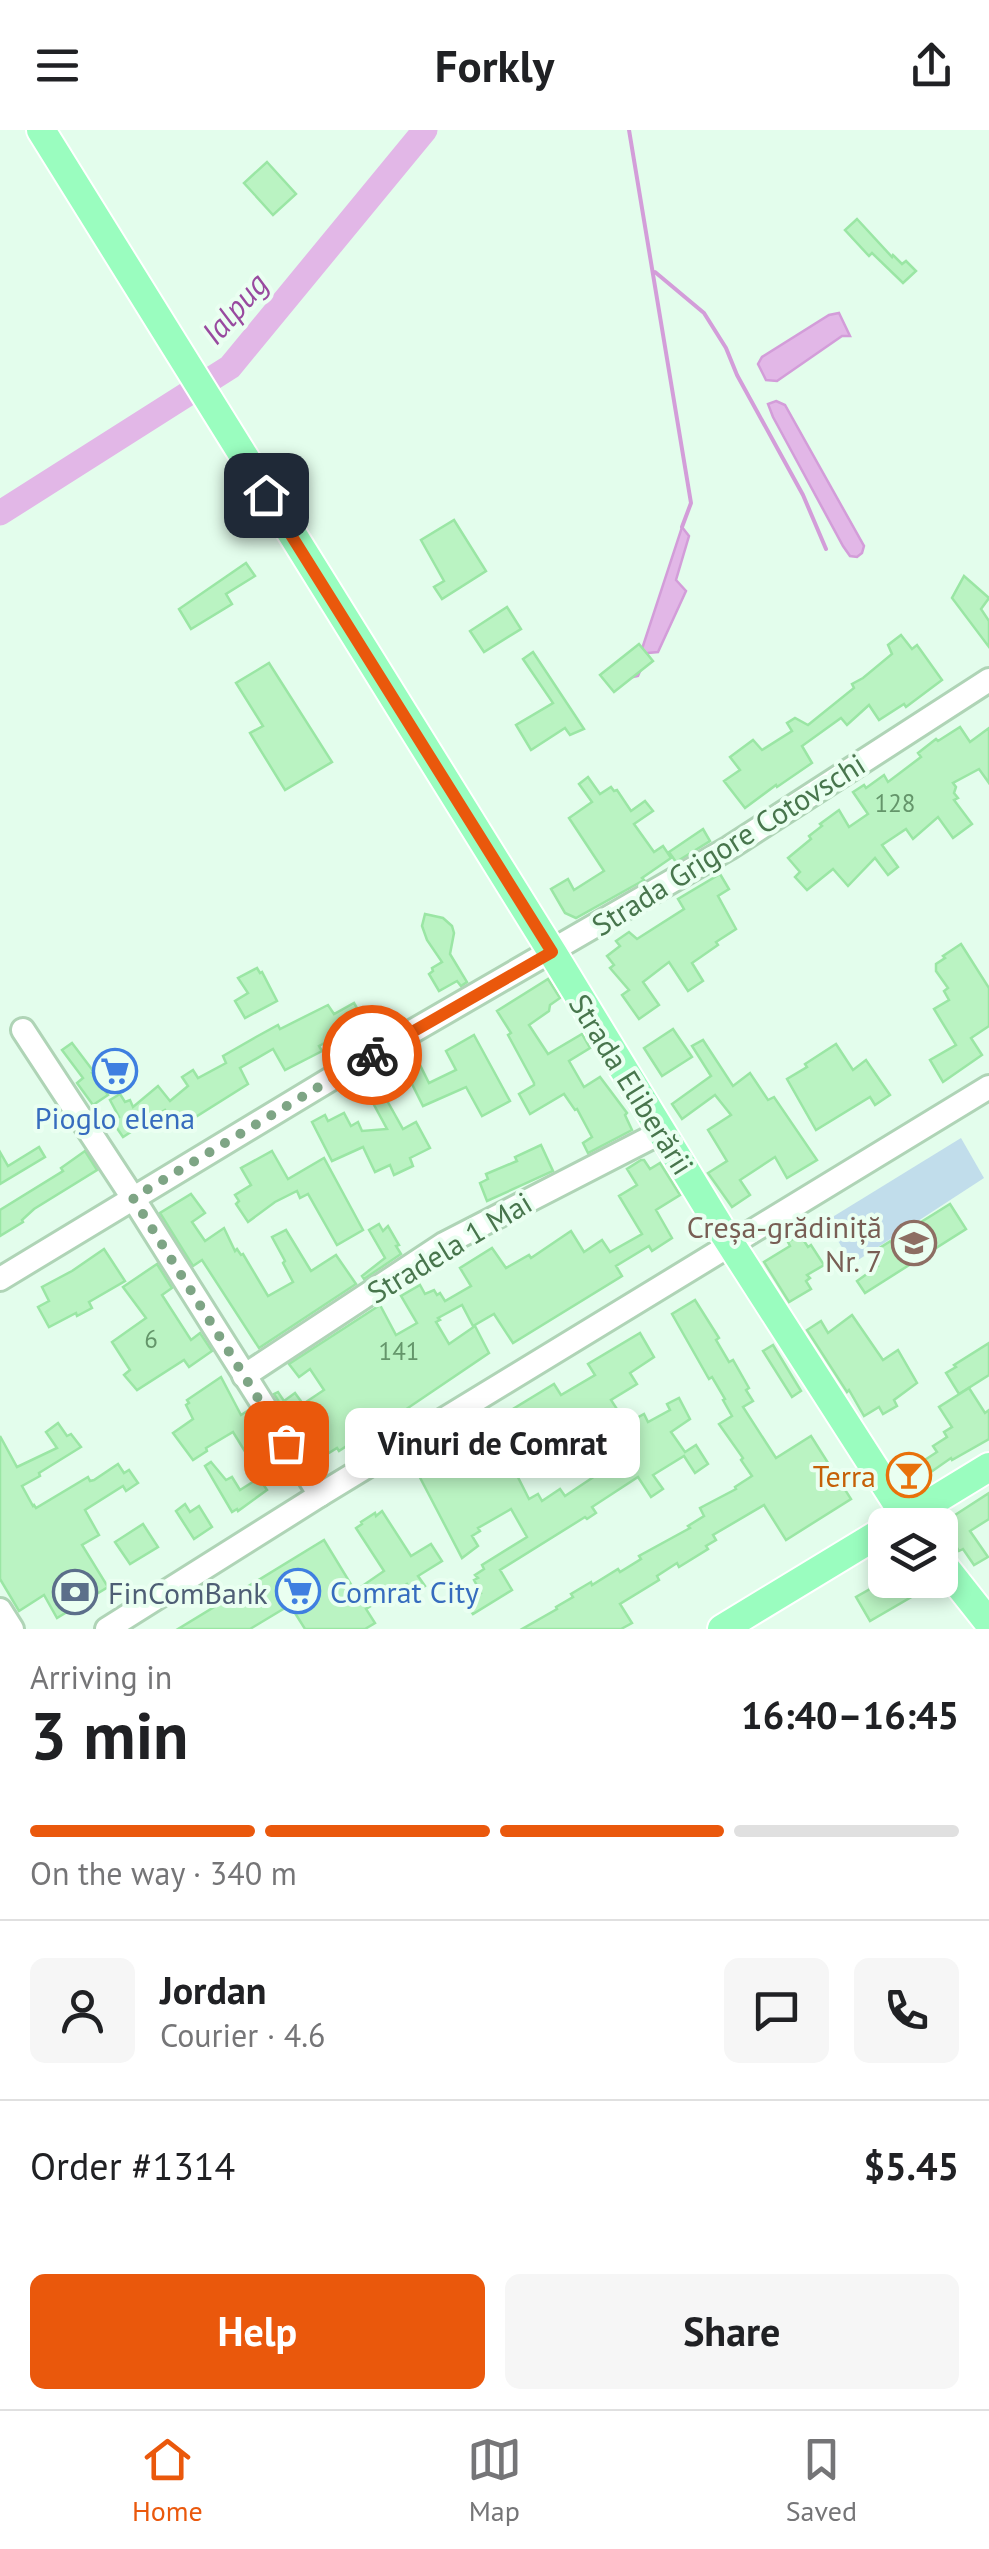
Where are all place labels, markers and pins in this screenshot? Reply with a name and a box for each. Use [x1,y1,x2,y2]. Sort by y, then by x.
pin [224,453,309,538]
supermarket icon: Pioglo elena [92,1048,138,1094]
place label: Pioglo elena [35,1098,195,1137]
place label: Creșa-grădiniță Nr. 7 [687,1207,882,1280]
school or university icon: Creșa-grădiniță Nr. 7 [891,1220,937,1266]
pin [244,1401,329,1486]
callout: Vinuri de Comrat [346,1408,641,1478]
bar icon: Terra [886,1452,932,1498]
place label: Terra [813,1456,876,1495]
supermarket icon: Comrat City [275,1568,321,1614]
bank icon: FinComBank [52,1569,98,1615]
place label: Comrat City [330,1572,479,1611]
place label: FinComBank [108,1573,268,1612]

